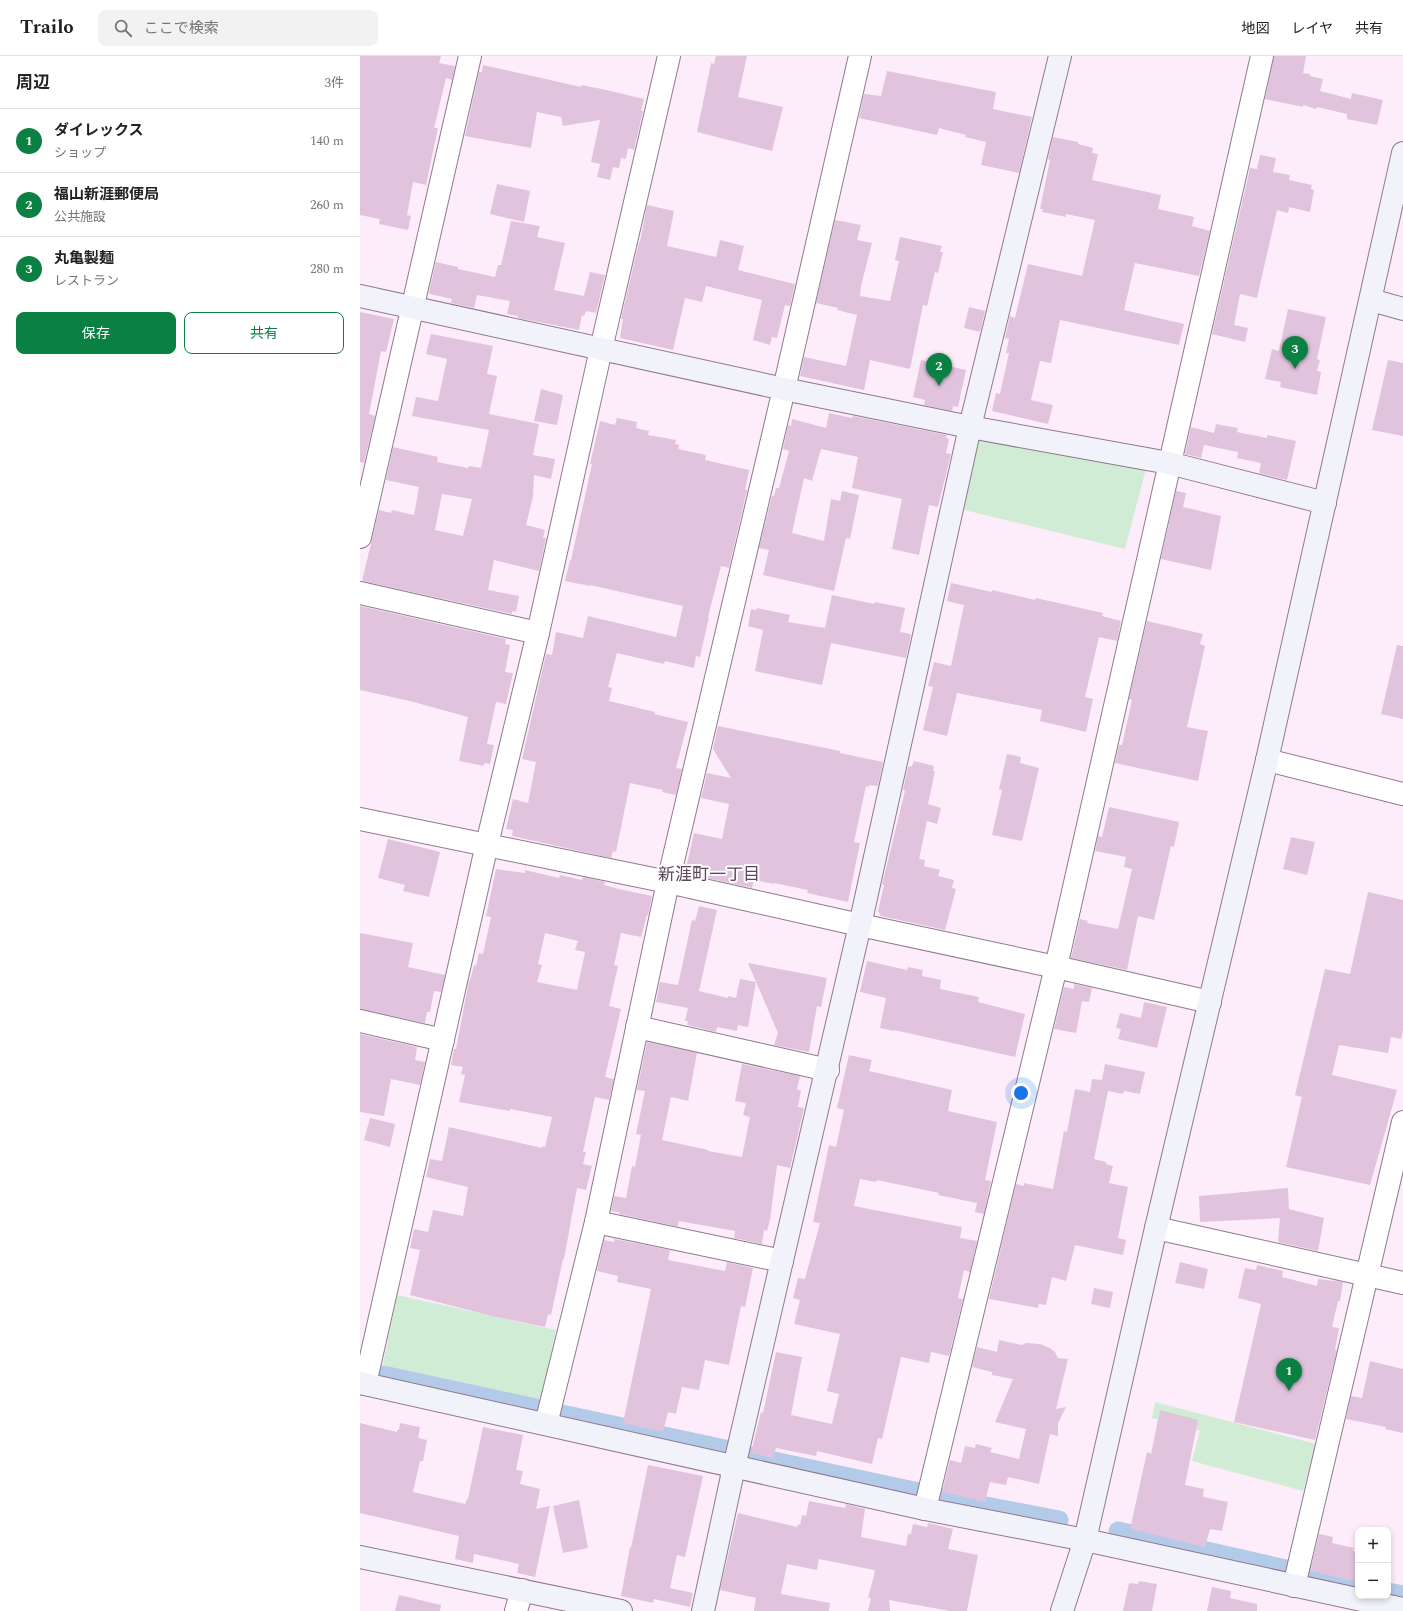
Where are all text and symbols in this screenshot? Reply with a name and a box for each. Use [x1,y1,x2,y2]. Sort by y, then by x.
search box [98,10,378,46]
text: Trailo [20,13,74,42]
icon: search [112,17,134,39]
text: ここで検索 [144,17,219,40]
text: 地図 [1241,18,1269,39]
text: レイヤ [1291,18,1333,39]
text: 共有 [1355,18,1383,39]
text: 周辺 [16,70,50,96]
text: 3件 [324,73,344,93]
text: ダイレックス [54,119,144,142]
text: 1 [25,131,33,151]
text: 140 m [310,131,344,151]
text: ショップ [54,143,106,163]
text: 福山新涯郵便局 [54,183,159,206]
text: 2 [25,195,33,215]
text: 260 m [310,195,344,215]
text: 公共施設 [54,207,106,227]
text: 丸亀製麺 [54,247,114,270]
text: 3 [25,259,33,279]
text: 280 m [310,259,344,279]
text: レストラン [54,271,119,291]
button: 保存 [16,312,176,354]
button: 共有 [184,312,344,354]
pin: 3 [1282,336,1308,369]
pin: 2 [926,353,952,386]
district label: 新涯町一丁目 [658,862,760,888]
your location [1011,1083,1031,1103]
pin: 1 [1276,1358,1302,1391]
map controls [1355,1527,1391,1599]
button: + [1355,1527,1391,1563]
button: − [1355,1563,1391,1599]

